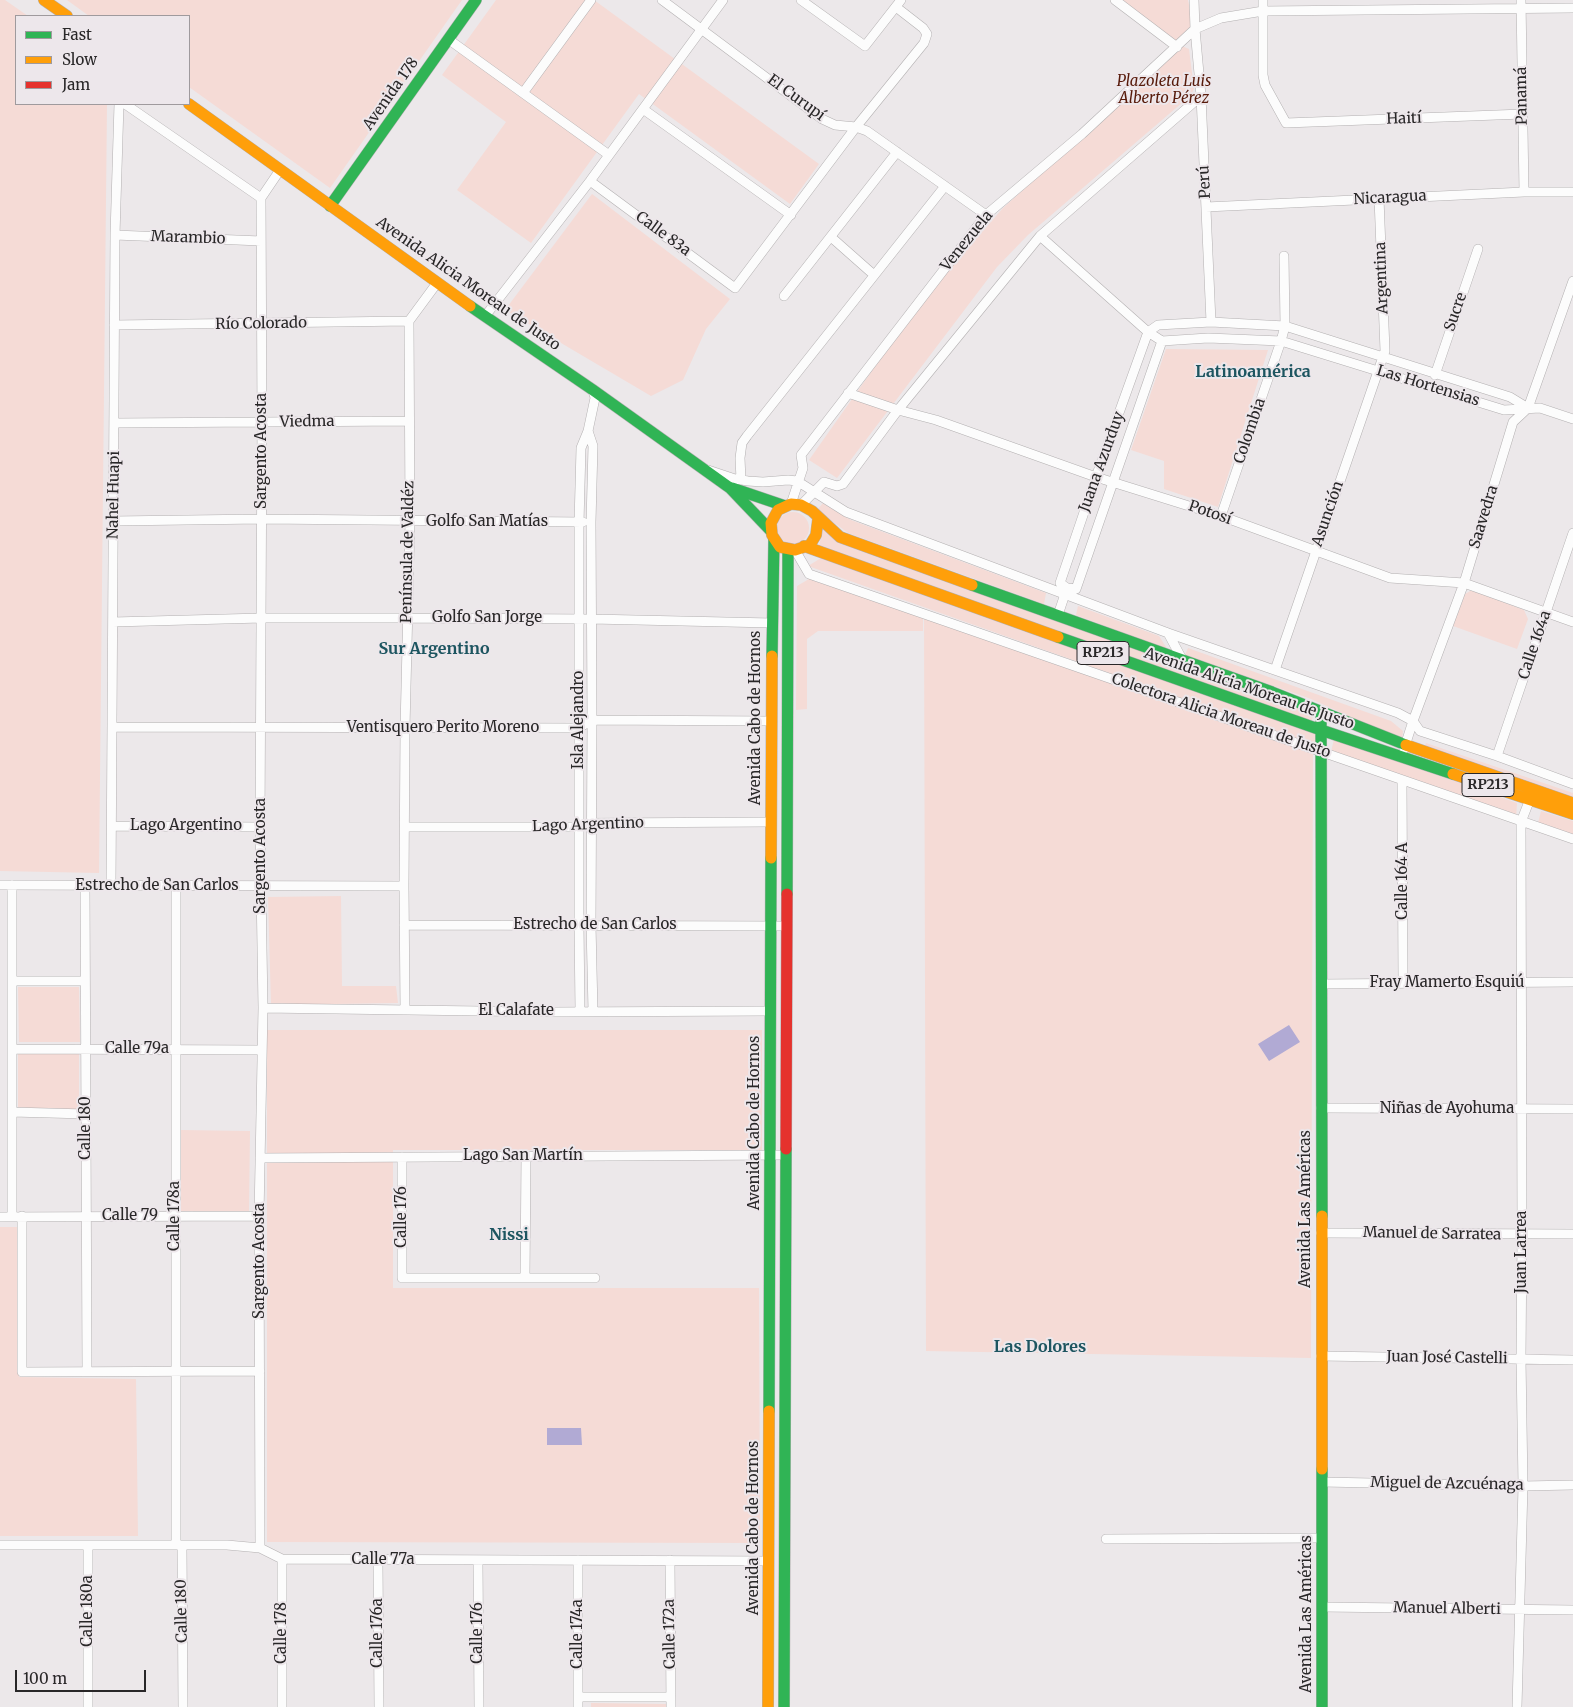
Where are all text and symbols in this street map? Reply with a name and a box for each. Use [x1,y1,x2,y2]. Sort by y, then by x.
legend [15,15,190,105]
text: Fast [62,25,92,44]
text: Slow [62,50,97,69]
street label: Avenida 178 [359,54,423,134]
street label: Panamá [1512,67,1532,125]
street label: El Curupí [764,71,828,125]
park label: Plazoleta Luis Alberto Pérez [1117,73,1211,108]
text: Jam [62,75,90,94]
street label: Haití [1386,109,1422,129]
street label: Perú [1195,165,1215,199]
street label: Nicaragua [1353,187,1427,209]
street label: Venezuela [937,207,997,275]
street label: Calle 83a [632,208,694,260]
street label: Avenida Alicia Moreau de Justo [372,213,564,355]
street label: Marambio [150,228,226,248]
street label: Argentina [1372,242,1392,314]
street label: Sucre [1441,290,1471,334]
street label: Río Colorado [215,314,307,334]
district label: Latinoamérica [1195,362,1311,382]
street label: Las Hortensias [1374,362,1482,410]
street label: Sargento Acosta [253,393,271,509]
street label: Colombia [1230,396,1270,466]
street label: Juana Azurduy [1076,409,1128,515]
street label: Viedma [279,413,335,431]
street label: Nahel Huapi [104,451,124,539]
street label: Asunción [1308,479,1348,549]
street label: Península de Valdéz [398,481,418,623]
street label: Saavedra [1466,483,1502,551]
street label: Potosí [1186,497,1234,529]
street label: Golfo San Matías [426,513,548,531]
street label: Calle 164a [1515,608,1555,682]
street label: Golfo San Jorge [432,609,542,627]
street label: Avenida Cabo de Hornos [747,631,765,805]
district label: Sur Argentino [379,639,489,659]
road number: RP213 [1077,641,1129,664]
street label: Avenida Alicia Moreau de Justo [1142,645,1356,733]
street label: Colectora Alicia Moreau de Justo [1109,670,1333,762]
street label: Isla Alejandro [570,671,588,769]
street label: Ventisquero Perito Moreno [347,719,539,737]
road number: RP213 [1462,774,1514,796]
street label: Sargento Acosta [252,798,270,914]
street label: Lago Argentino [532,814,644,836]
street label: Lago Argentino [130,817,242,835]
street label: Calle 164 A [1394,842,1412,920]
street label: Estrecho de San Carlos [75,877,239,895]
street label: Estrecho de San Carlos [513,916,677,934]
street label: Fray Mamerto Esquiú [1369,974,1525,992]
street label: El Calafate [478,1002,554,1020]
street label: Avenida Cabo de Hornos [746,1036,764,1210]
street label: Calle 79a [105,1040,169,1058]
street label: Calle 180 [77,1096,95,1160]
street label: Niñas de Ayohuma [1380,1100,1514,1118]
street label: Avenida Las Américas [1297,1130,1315,1288]
street label: Lago San Martín [463,1147,583,1165]
street label: Calle 178a [166,1181,184,1251]
street label: Calle 176 [393,1186,411,1248]
street label: Sargento Acosta [251,1203,269,1319]
street label: Calle 79 [102,1207,158,1225]
street label: Juan Larrea [1513,1211,1531,1293]
street label: Manuel de Sarratea [1363,1224,1501,1244]
district label: Nissi [489,1225,529,1245]
district label: Las Dolores [994,1337,1086,1357]
street label: Juan José Castelli [1386,1348,1508,1368]
street label: Avenida Cabo de Hornos [745,1441,763,1615]
street label: Miguel de Azcuénaga [1370,1474,1524,1494]
street label: Avenida Las Américas [1298,1535,1316,1693]
street label: Calle 77a [351,1551,415,1569]
street label: Calle 180a [79,1575,97,1647]
street label: Calle 180 [172,1579,192,1643]
street label: Calle 176a [369,1598,387,1668]
street label: Calle 174a [569,1599,587,1669]
street label: Calle 172a [660,1599,680,1669]
street label: Manuel Alberti [1393,1599,1501,1619]
street label: Calle 178 [273,1602,291,1664]
street label: Calle 176 [469,1602,487,1664]
scale bar [18,1660,149,1692]
text: 100 m [23,1669,67,1688]

